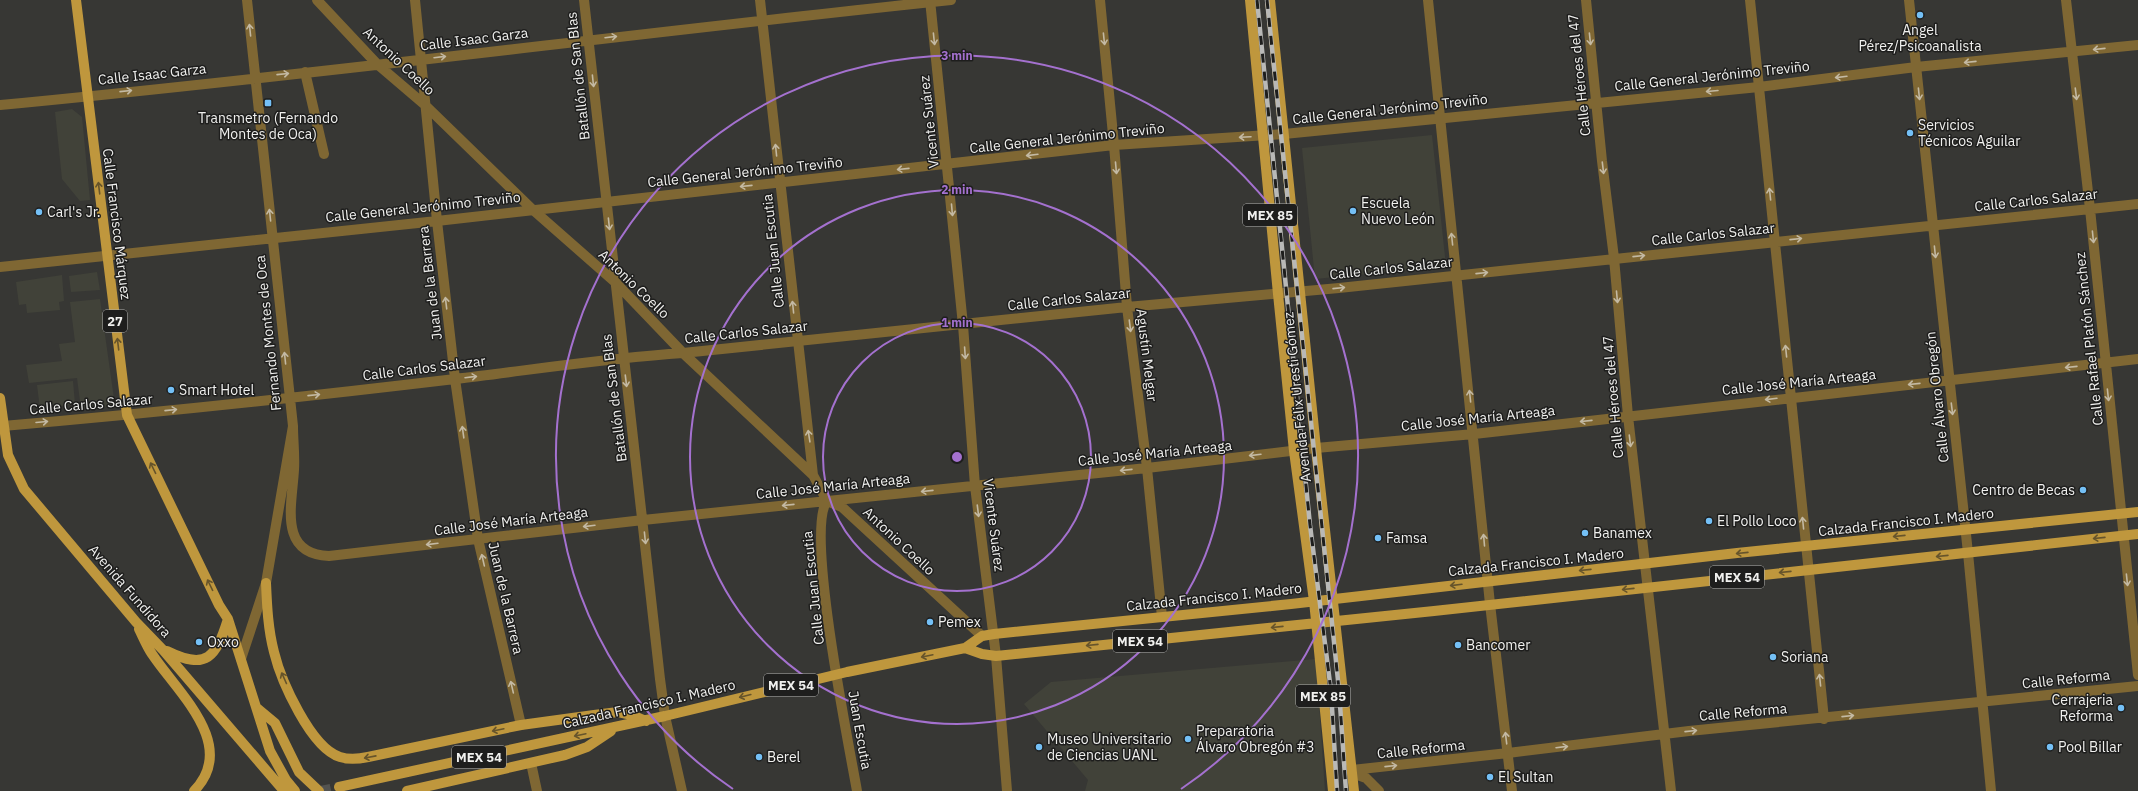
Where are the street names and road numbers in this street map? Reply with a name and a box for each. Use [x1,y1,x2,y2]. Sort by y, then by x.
street label: Batallón de San Blas [562,11,594,141]
street label: Calle Héroes del 47 [1564,13,1594,137]
street label: Antonio Coello [359,23,439,99]
street label: Calle Isaac Garza [419,23,530,55]
street label: Calle General Jerónimo Treviño [1614,57,1811,95]
street label: Calle Isaac Garza [97,59,208,89]
street label: Vicente Suárez [915,74,943,169]
street label: Calle General Jerónimo Treviño [1292,90,1489,128]
street label: Calle General Jerónimo Treviño [969,119,1166,157]
street label: Calle Francisco Márquez [99,147,135,301]
street label: Calle General Jerónimo Treviño [647,153,844,191]
street label: Calle Carlos Salazar [1973,185,2099,215]
street label: Calle General Jerónimo Treviño [325,188,522,226]
street label: Calle Juan Escutia [758,193,788,309]
road number: MEX 85 [1243,204,1297,226]
street label: Calle Carlos Salazar [1650,219,1776,249]
street label: Juan de la Barrera [414,225,446,341]
street label: Antonio Coello [595,246,673,322]
street label: Calle Rafael Platón Sánchez [2071,251,2107,427]
street label: Calle Carlos Salazar [1328,253,1454,283]
street label: Fernando Montes de Oca [251,254,285,412]
street label: Calle Carlos Salazar [1006,284,1132,314]
street label: Agustín Melgar [1132,308,1162,402]
road number: 27 [103,310,127,332]
street label: Avenida Félix Uresti Gómez [1279,311,1315,483]
street label: Calle Carlos Salazar [683,317,809,347]
street label: Calle Álvaro Obregón [1920,331,1953,464]
street label: Batallón de San Blas [597,333,631,463]
street label: Calle Héroes del 47 [1599,335,1627,459]
street label: Calle Carlos Salazar [361,352,487,384]
street label: Calle José María Arteaga [1721,365,1877,399]
street label: Calle Carlos Salazar [29,390,153,418]
street label: Calle José María Arteaga [1400,401,1556,435]
street label: Calle José María Arteaga [1077,436,1233,470]
street label: Calle José María Arteaga [755,469,911,503]
street label: Vicente Suárez [979,478,1009,573]
street label: Calle José María Arteaga [433,503,589,539]
street label: Antonio Coello [859,503,939,579]
street label: Calzada Francisco I. Madero [1817,504,1995,540]
street label: Calle Juan Escutia [798,530,828,646]
street label: Juan de la Barrera [484,540,528,656]
street label: Avenida Fundidora [85,541,176,641]
street label: Calzada Francisco I. Madero [1447,544,1625,580]
road number: MEX 54 [1710,566,1764,588]
street label: Calzada Francisco I. Madero [1125,579,1303,615]
road number: MEX 54 [1113,630,1167,652]
street label: Calle Reforma [2021,665,2111,693]
road number: MEX 54 [764,674,818,696]
street label: Calzada Francisco I. Madero [561,675,737,733]
road number: MEX 85 [1296,685,1350,707]
street label: Juan Escutia [844,689,876,771]
street label: Calle Reforma [1698,699,1788,725]
street label: Calle Reforma [1376,735,1466,763]
road number: MEX 54 [452,746,506,768]

